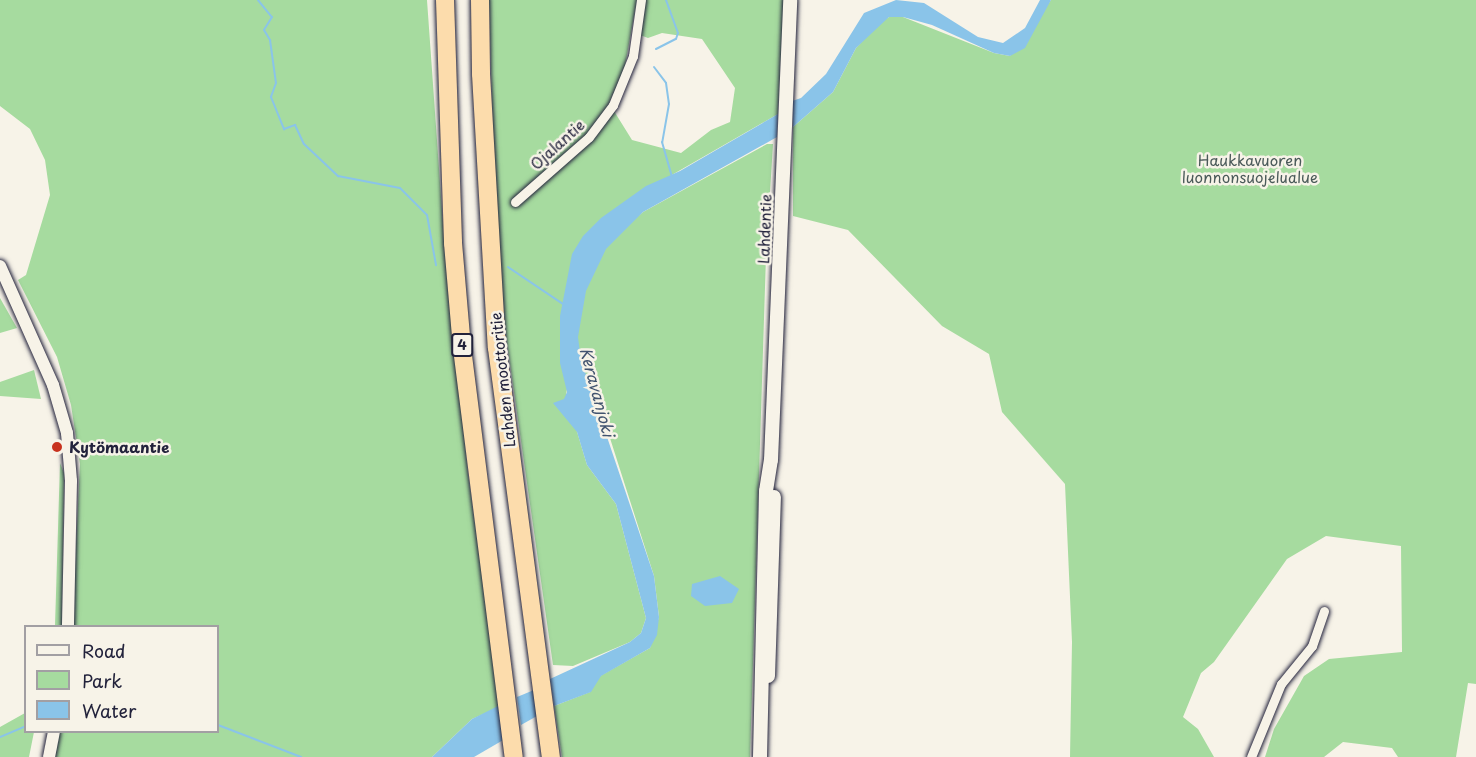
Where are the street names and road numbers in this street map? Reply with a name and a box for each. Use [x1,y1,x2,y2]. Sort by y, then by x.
street label: Ojalantie [526,115,588,173]
street label: Lahdentie [754,194,774,264]
street label: Lahden moottoritie [486,311,518,449]
road number: 4 [450,334,474,356]

